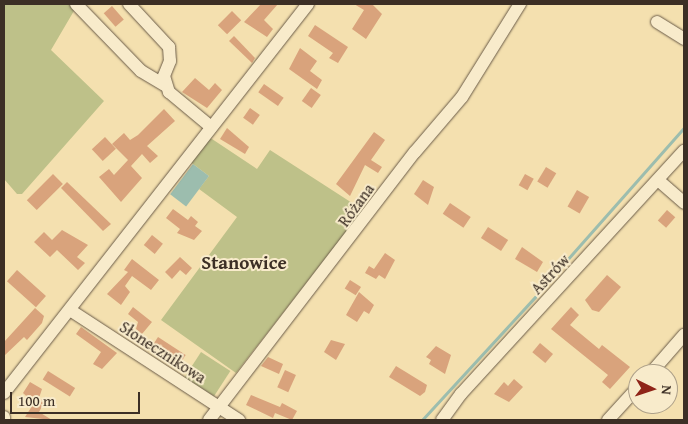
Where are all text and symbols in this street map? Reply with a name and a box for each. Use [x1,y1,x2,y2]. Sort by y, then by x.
street label: Różana [334,180,378,230]
street label: Astrów [527,250,573,298]
district label: Stanowice [201,252,287,274]
street label: Słonecznikowa [116,317,210,387]
north arrow [628,364,678,414]
scale bar [12,382,142,414]
text: N [657,385,677,395]
text: 100 m [18,390,55,411]

